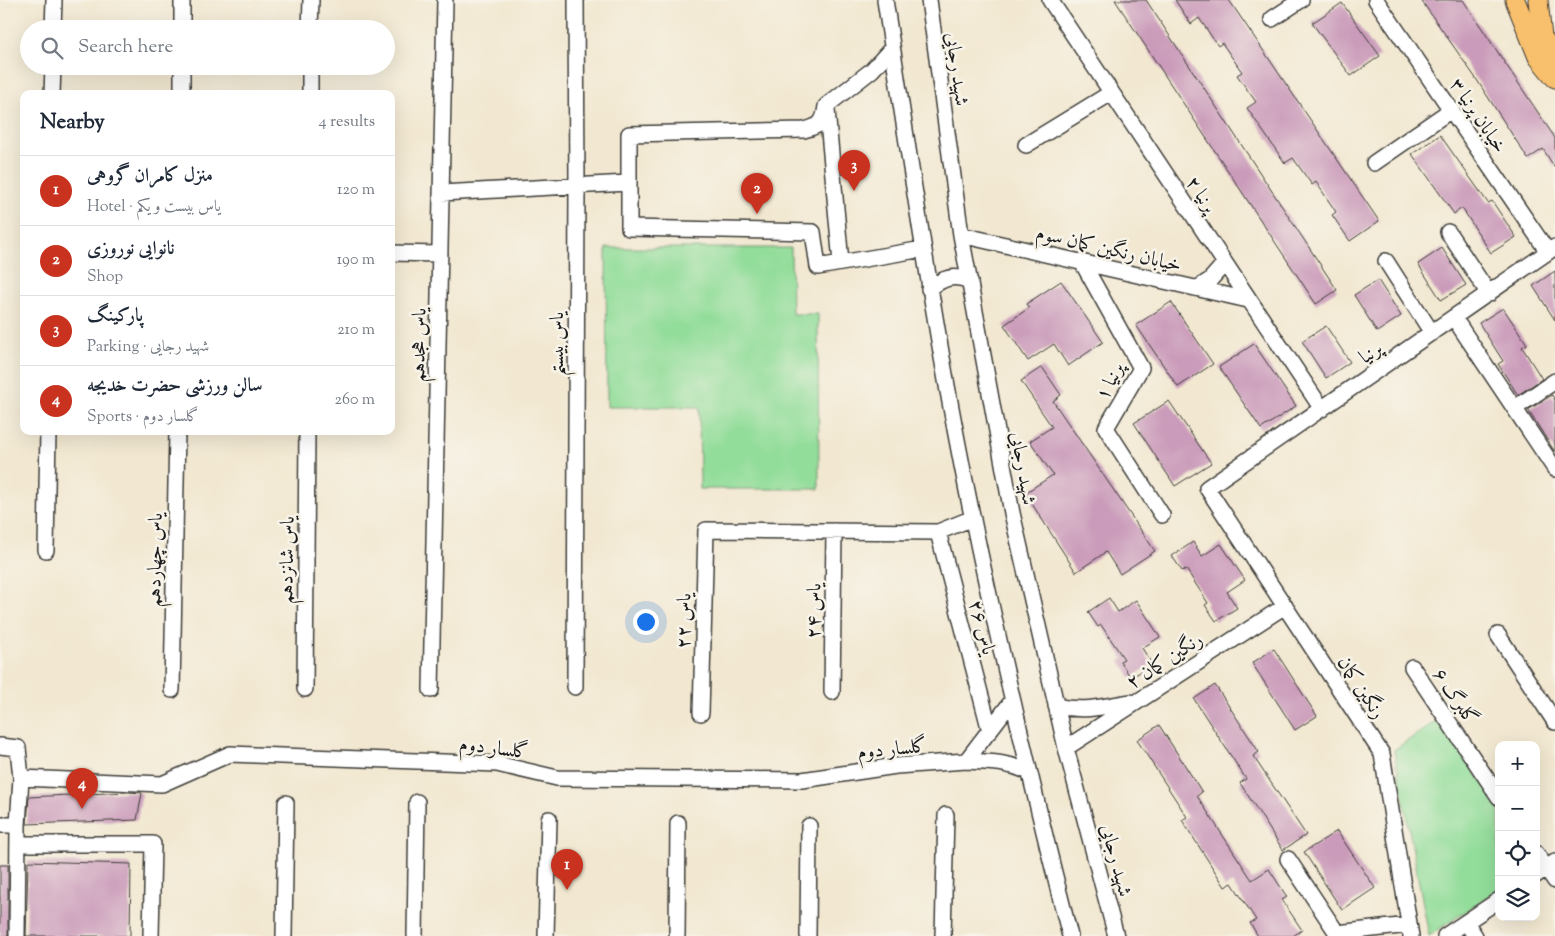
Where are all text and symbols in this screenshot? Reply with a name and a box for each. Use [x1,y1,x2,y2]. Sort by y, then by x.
search box [20,20,395,75]
street label: شهید رجایی [936,31,975,108]
icon: search [38,34,66,62]
text: Search here [78,34,173,61]
street label: خیابان پرنیا ۳ [1441,73,1513,160]
text: Nearby [40,108,105,138]
text: 4 results [319,111,375,134]
pin: 3 [838,150,870,191]
text: منزل کامران گروهی [87,163,213,190]
street label: پرنیا ۲ [1177,171,1224,222]
pin: 2 [741,173,773,214]
text: 1 [53,179,59,202]
text: 120 m [337,179,375,202]
text: Hotel · یاس بیست و یکم [87,196,221,219]
street label: خیابان رنگین کمان سوم [1033,219,1184,282]
text: نانوایی نوروزی [87,236,175,263]
text: 2 [52,249,60,272]
text: 190 m [337,249,375,272]
text: Shop [87,266,123,289]
text: پارکینگ [87,303,143,330]
street label: یاس هجدهم [405,306,438,382]
street label: یاس بیستم [544,311,576,376]
text: 3 [53,319,59,342]
text: 210 m [337,319,375,342]
street label: پرنیا [1354,334,1391,373]
text: Parking · شهید رجایی [87,336,209,359]
street label: پرنیا ۱ [1089,356,1134,406]
text: سالن ورزشی حضرت خدیجه [87,373,263,400]
text: 4 [52,389,60,412]
text: 260 m [334,389,375,412]
text: Sports · گلسار دوم [87,406,199,429]
street label: شهید رجایی [1001,429,1042,507]
street label: یاس چهاردهم [141,511,174,608]
street label: یاس شانزدهم [273,515,306,604]
street label: یاس ۲۴ [801,582,831,639]
street label: یاس ۲۲ [671,592,701,649]
street label: یاس ۲۶ [959,597,1002,660]
your location [633,609,659,635]
street label: رنگین کمان ۲ [1121,626,1209,698]
street label: رنگین کمان [1329,650,1392,726]
street label: گلبرگ ۶ [1424,663,1484,732]
street label: گلسار دوم [457,731,530,769]
street label: گلسار دوم [856,732,929,770]
map controls [1495,741,1540,921]
button: + [1495,741,1540,786]
pin: 4 [66,768,98,809]
button: − [1495,786,1540,831]
street label: شهید رجایی [1091,821,1138,900]
button: locate [1495,831,1540,876]
pin: 1 [551,849,583,890]
button: layers [1495,876,1540,921]

